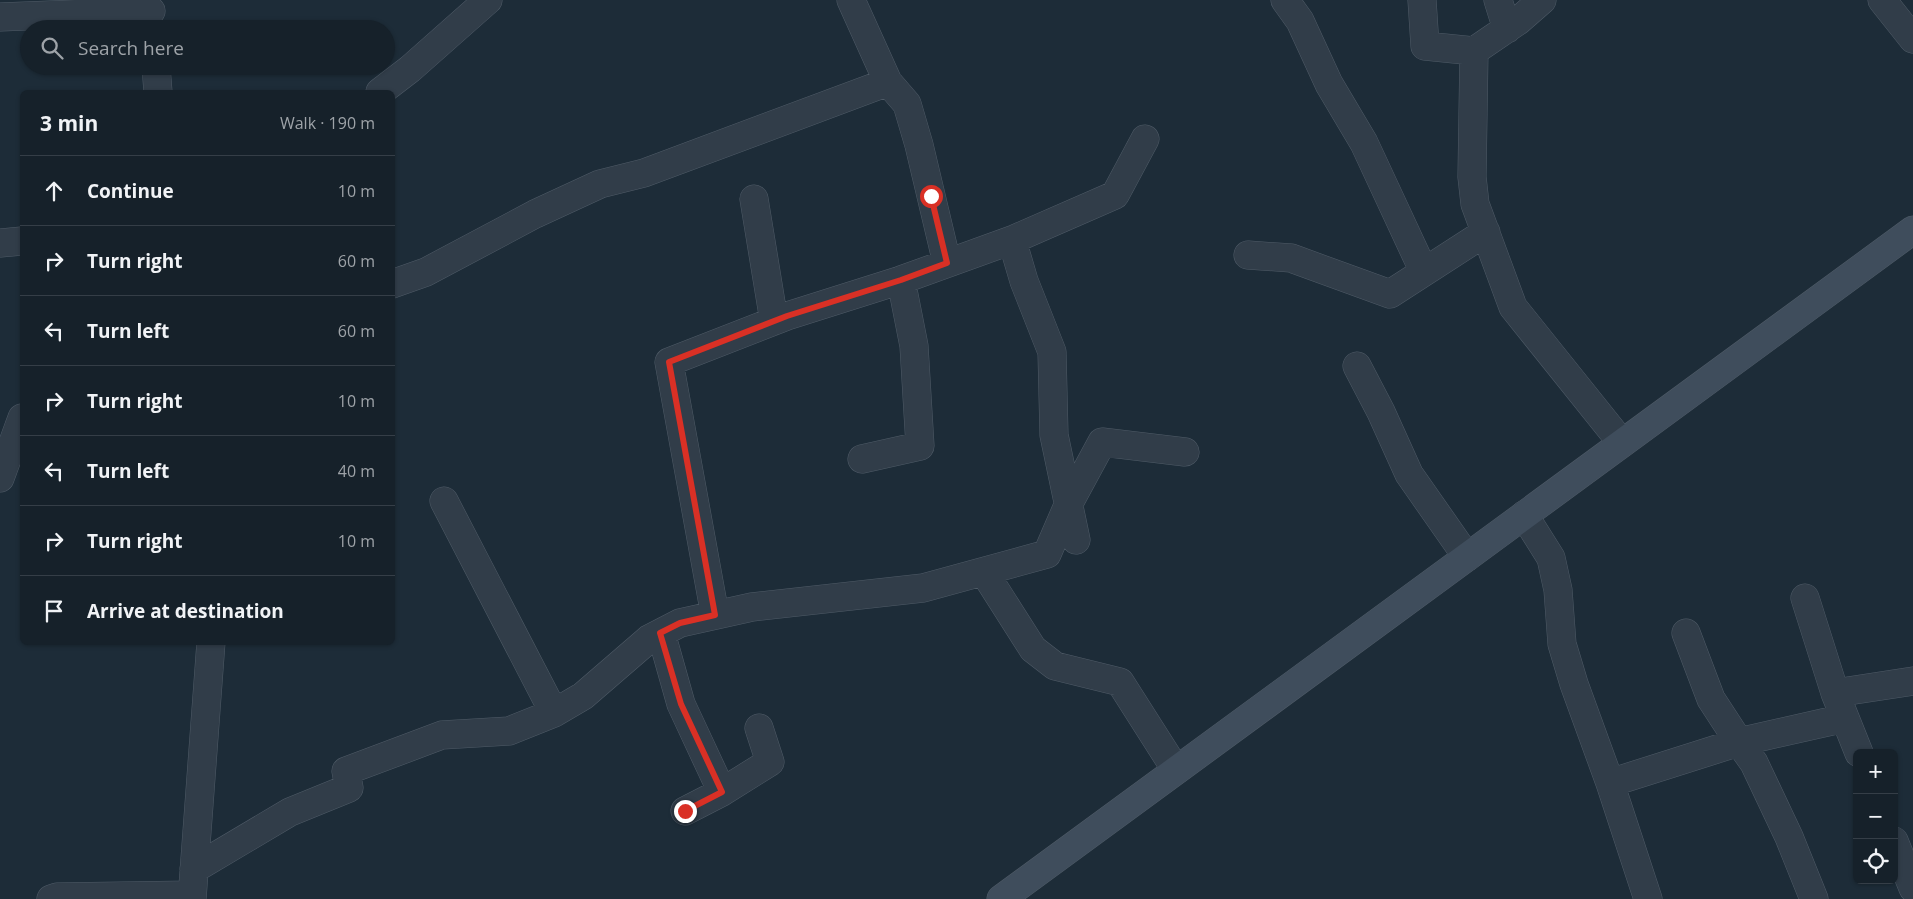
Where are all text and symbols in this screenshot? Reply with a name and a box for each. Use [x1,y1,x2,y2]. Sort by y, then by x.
search box [20,20,395,75]
icon: search [38,34,66,62]
text: Search here [78,35,184,61]
text: 3 min [40,109,98,137]
text: Walk · 190 m [280,112,375,134]
icon: ahead [40,177,68,205]
text: Continue [87,178,174,204]
text: 10 m [338,180,375,202]
route start [920,185,943,208]
icon: right [40,247,68,275]
text: Turn right [87,248,182,274]
text: 60 m [338,250,375,272]
icon: left [40,317,68,345]
text: Turn left [87,318,169,344]
text: 60 m [338,320,375,342]
icon: right [40,387,68,415]
text: Turn right [87,388,182,414]
text: 10 m [338,390,375,412]
icon: left [40,457,68,485]
text: Turn left [87,458,169,484]
text: 40 m [338,460,375,482]
icon: right [40,527,68,555]
text: Turn right [87,528,182,554]
text: 10 m [338,530,375,552]
icon: arrive [40,597,68,625]
text: Arrive at destination [87,598,284,624]
map controls [1853,749,1898,884]
button: + [1853,749,1898,794]
button: − [1853,794,1898,839]
route end [674,800,697,823]
button: locate [1853,839,1898,884]

